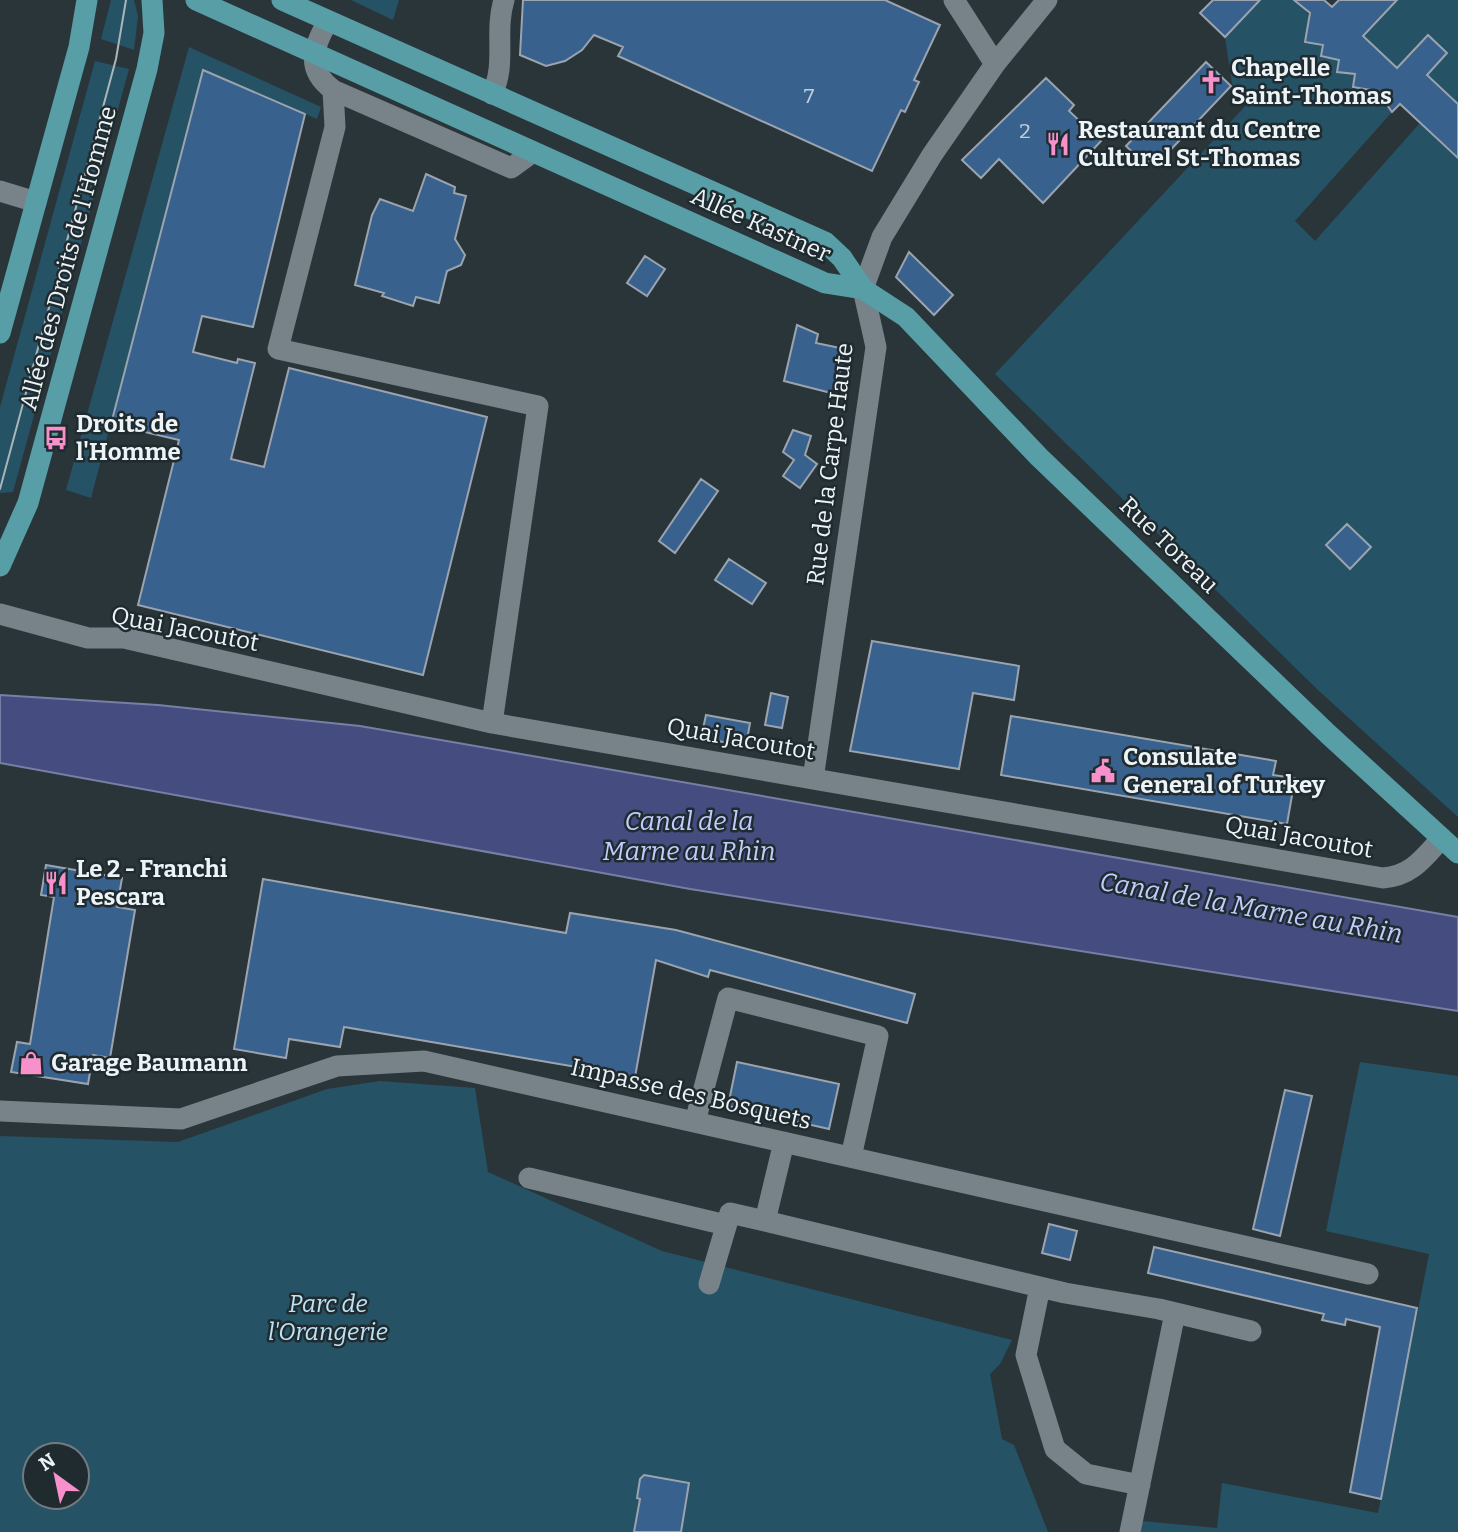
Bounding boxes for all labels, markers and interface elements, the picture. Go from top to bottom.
place label: Chapelle Saint-Thomas [1231,54,1392,110]
church icon: Chapelle Saint-Thomas [1197,68,1225,96]
house number: 7 [804,83,815,109]
street label: Allée des Droits de l'Homme [14,103,122,413]
place label: Restaurant du Centre Culturel St-Thomas [1078,116,1321,172]
house number: 2 [1019,118,1031,144]
restaurant icon: Restaurant du Centre Culturel St-Thomas [1044,130,1072,158]
street label: Allée Kastner [687,182,835,268]
street label: Rue de la Carpe Haute [801,341,859,587]
place label: Droits de l'Homme [76,410,181,466]
bus stop icon: Droits de l'Homme [42,424,70,452]
street label: Rue Toreau [1114,491,1224,599]
street label: Quai Jacoutot [109,601,261,657]
street label: Quai Jacoutot [665,712,817,766]
place label: Consulate General of Turkey [1123,743,1326,799]
public building icon: Consulate General of Turkey [1089,757,1117,785]
water label: Canal de la Marne au Rhin [603,806,775,867]
street label: Quai Jacoutot [1223,810,1375,864]
place label: Le 2 - Franchi Pescara [76,855,228,911]
water label: Canal de la Marne au Rhin [1097,866,1405,950]
restaurant icon: Le 2 - Franchi Pescara [42,869,70,897]
shop icon: Garage Baumann [17,1049,45,1077]
place label: Garage Baumann [51,1049,248,1077]
street label: Impasse des Bosquets [568,1053,814,1135]
park label: Parc de l'Orangerie [268,1290,388,1346]
north arrow [21,1441,91,1511]
text: N [35,1448,60,1476]

